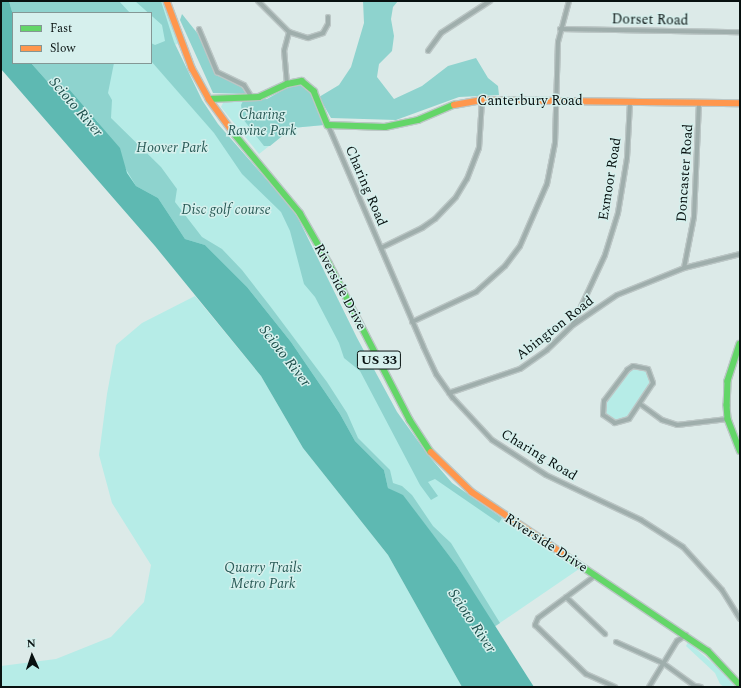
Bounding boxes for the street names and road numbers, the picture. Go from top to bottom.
street label: Dorset Road [611,11,689,29]
street label: Canterbury Road [477,93,583,109]
street label: Doncaster Road [673,123,697,223]
street label: Exmoor Road [595,136,625,222]
street label: Charing Road [342,143,390,229]
street label: Riverside Drive [310,241,370,333]
street label: Abington Road [513,292,597,364]
road number: US 33 [356,349,402,371]
street label: Charing Road [498,426,580,484]
street label: Riverside Drive [501,510,591,576]

